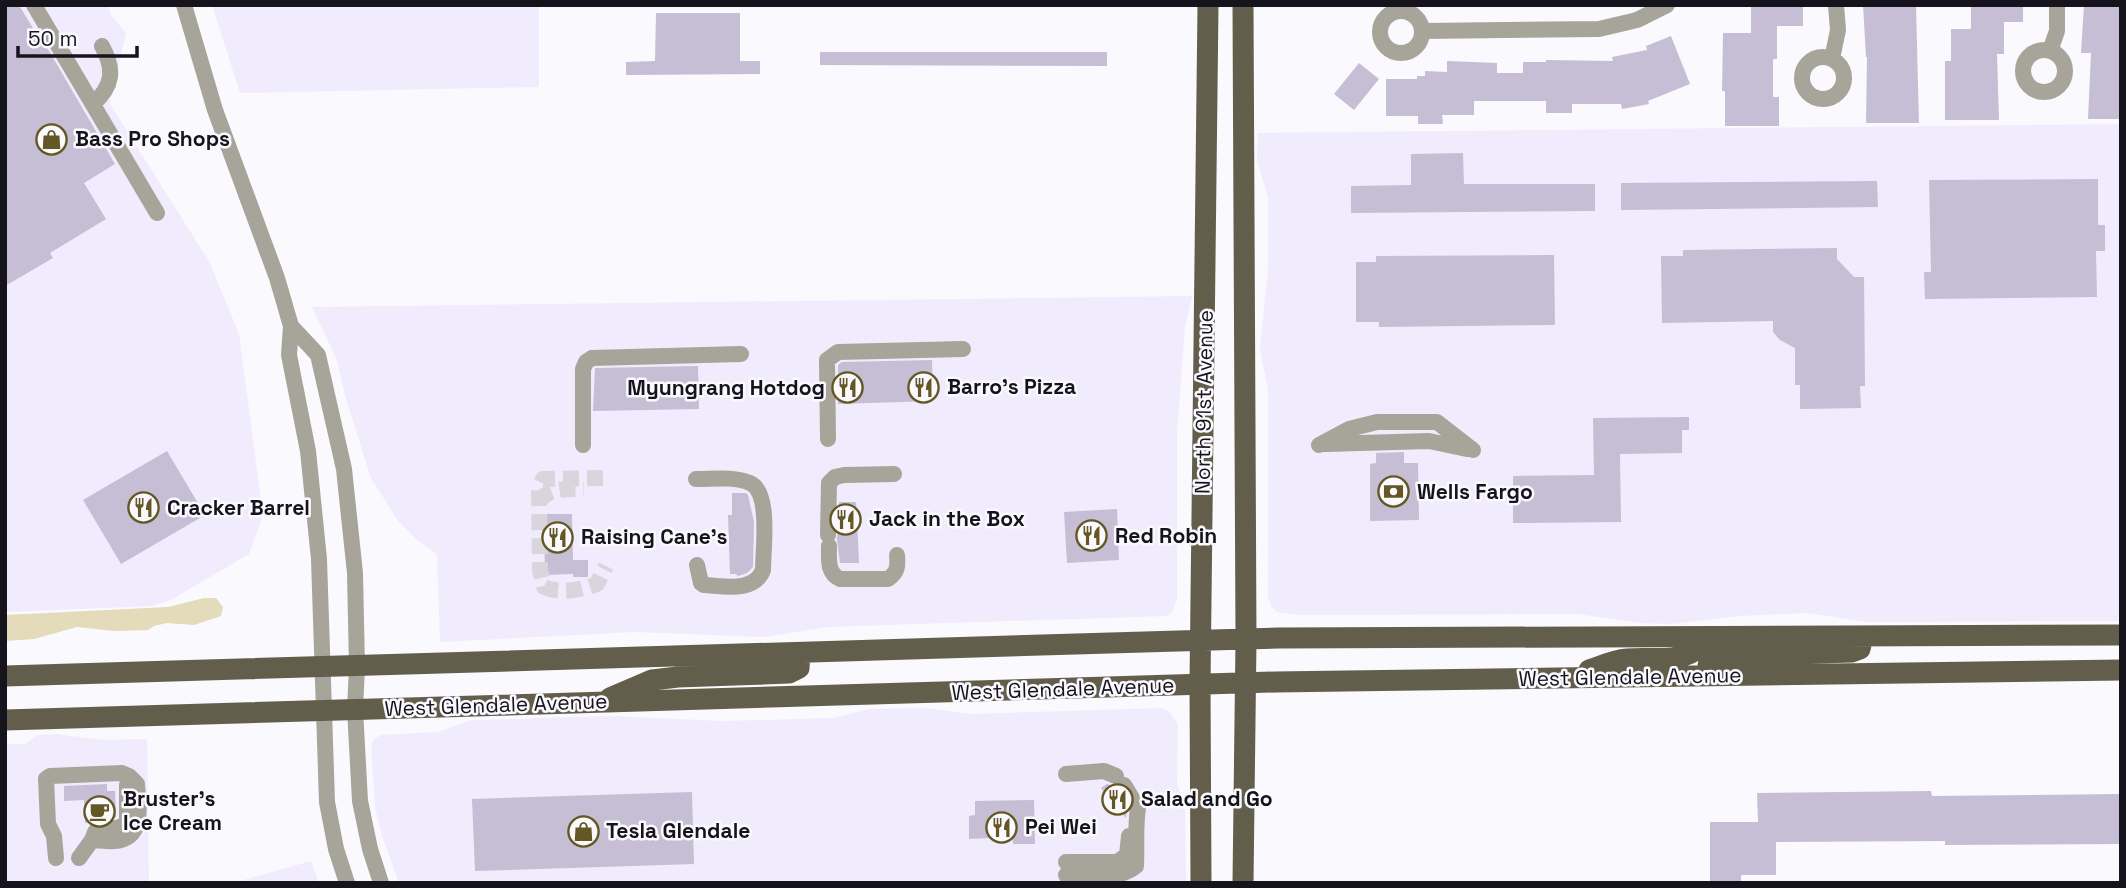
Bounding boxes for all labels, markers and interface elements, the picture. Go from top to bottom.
scale bar [18,14,136,58]
text: 50 m [28,25,78,52]
shop icon: Bass Pro Shops [35,122,69,156]
place label: Bass Pro Shops [75,125,230,152]
street label: North 91st Avenue [1188,310,1219,494]
restaurant icon: Barro's Pizza [907,370,941,404]
restaurant icon: Myungrang Hotdog [831,371,865,405]
place label: Barro's Pizza [947,373,1076,400]
place label: Myungrang Hotdog [627,374,825,401]
bank icon: Wells Fargo [1377,475,1411,509]
place label: Wells Fargo [1417,478,1533,505]
restaurant icon: Cracker Barrel [127,491,161,525]
place label: Cracker Barrel [167,494,310,521]
restaurant icon: Jack in the Box [829,502,863,536]
place label: Jack in the Box [869,505,1025,532]
restaurant icon: Red Robin [1075,519,1109,553]
restaurant icon: Raising Cane's [541,520,575,554]
place label: Red Robin [1115,522,1217,549]
place label: Raising Cane's [581,523,727,550]
street label: West Glendale Avenue [1518,661,1742,692]
street label: West Glendale Avenue [951,671,1175,706]
street label: West Glendale Avenue [384,687,608,722]
restaurant icon: Salad and Go [1101,782,1135,816]
place label: Bruster's Ice Cream [123,785,222,836]
place label: Salad and Go [1141,785,1273,812]
cafe icon: Bruster's Ice Cream [83,794,117,828]
restaurant icon: Pei Wei [985,810,1019,844]
place label: Pei Wei [1025,813,1097,840]
shop icon: Tesla Glendale [566,814,600,848]
place label: Tesla Glendale [606,817,750,844]

